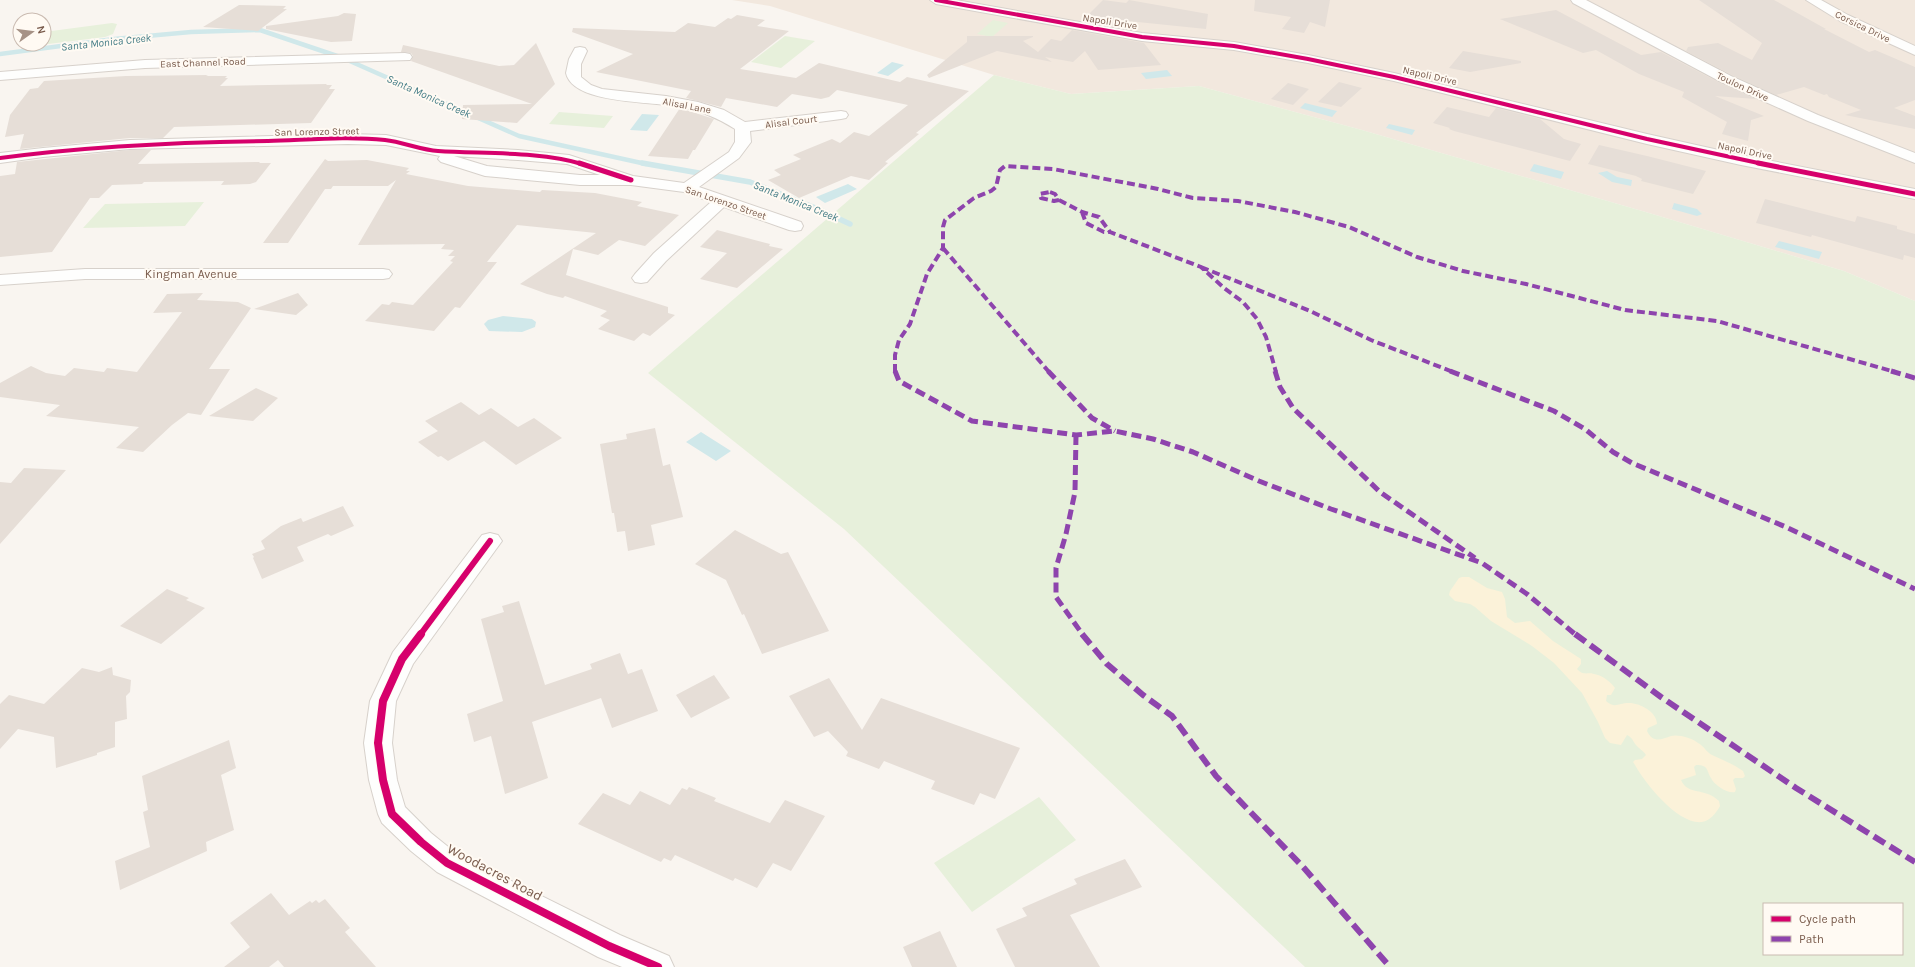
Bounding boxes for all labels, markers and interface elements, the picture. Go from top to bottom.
street label: Corsica Drive [1833,8,1892,45]
north arrow [12,12,52,52]
street label: Napoli Drive [1082,12,1138,32]
text: N [34,24,48,35]
water label: Santa Monica Creek [60,31,152,54]
street label: East Channel Road [160,56,246,70]
street label: Napoli Drive [1402,64,1458,88]
street label: Toulon Drive [1715,70,1770,104]
water label: Santa Monica Creek [385,72,473,121]
street label: Alisal Lane [662,95,712,117]
street label: Alisal Court [764,113,818,131]
street label: San Lorenzo Street [274,125,360,139]
street label: Napoli Drive [1717,139,1773,163]
water label: Santa Monica Creek [751,178,841,225]
street label: San Lorenzo Street [684,183,768,223]
street label: Kingman Avenue [145,267,237,281]
street label: Woodacres Road [444,840,545,905]
legend [1763,903,1903,955]
text: Cycle path [1799,912,1856,926]
text: Path [1799,932,1824,946]

